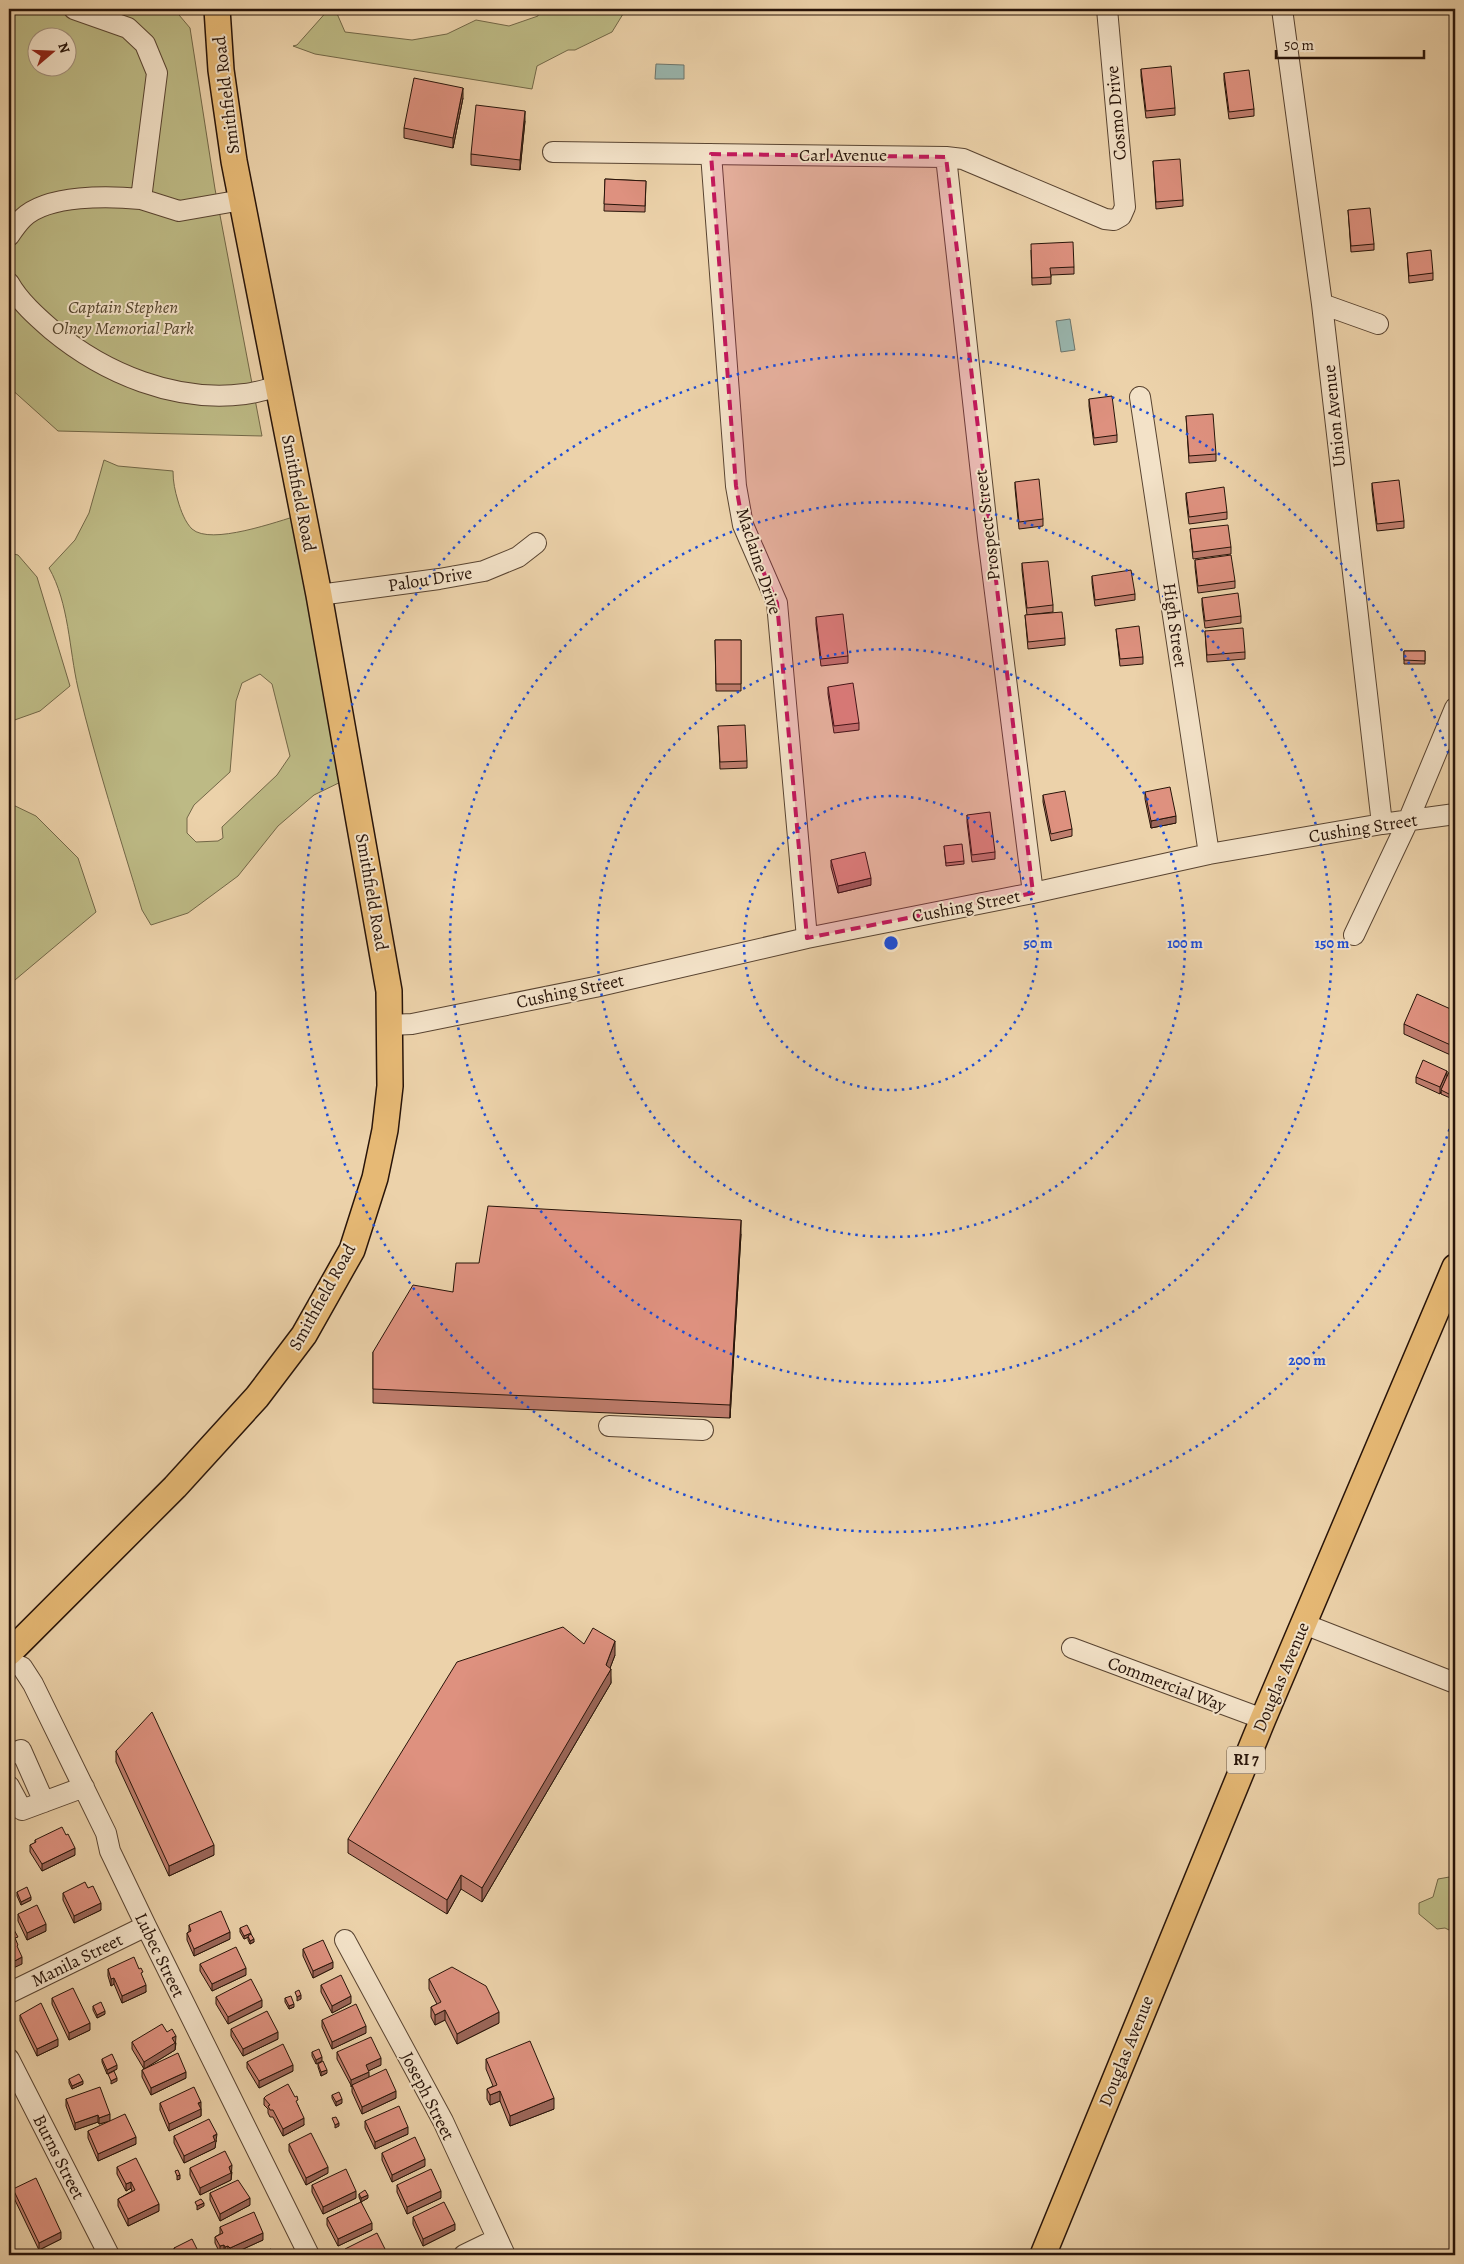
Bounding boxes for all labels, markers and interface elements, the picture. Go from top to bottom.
north arrow [28,28,78,78]
scale bar [1276,28,1424,60]
street label: Smithfield Road [207,34,245,155]
text: 50 m [1284,35,1314,55]
text: N [53,40,74,56]
street label: Cosmo Drive [1100,65,1132,161]
street label: Carl Avenue [799,143,887,167]
park label: Captain Stephen Olney Memorial Park [52,295,194,340]
street label: Union Avenue [1317,364,1351,468]
street label: Smithfield Road [276,432,322,554]
street label: Prospect Street [968,468,1006,582]
street label: Maclaine Drive [730,505,788,617]
street label: Palou Drive [386,560,474,598]
street label: High Street [1157,581,1193,669]
street label: Cushing Street [1307,808,1419,848]
street label: Smithfield Road [350,831,394,953]
street label: Cushing Street [910,884,1022,928]
text: 50 m [1023,933,1053,953]
text: 100 m [1167,933,1203,953]
text: 150 m [1315,933,1350,953]
centre of rings [882,934,900,952]
street label: Cushing Street [514,968,626,1014]
street label: Smithfield Road [283,1239,361,1355]
text: 200 m [1288,1350,1326,1370]
street label: Douglas Avenue [1247,1618,1315,1736]
street label: Commercial Way [1104,1650,1231,1718]
road number: RI 7 [1227,1746,1265,1774]
street label: Lubec Street [129,1909,191,2001]
street label: Manila Street [27,1927,127,1992]
street label: Douglas Avenue [1093,1992,1159,2110]
street label: Joseph Street [395,2048,461,2144]
street label: Burns Street [27,2110,91,2204]

